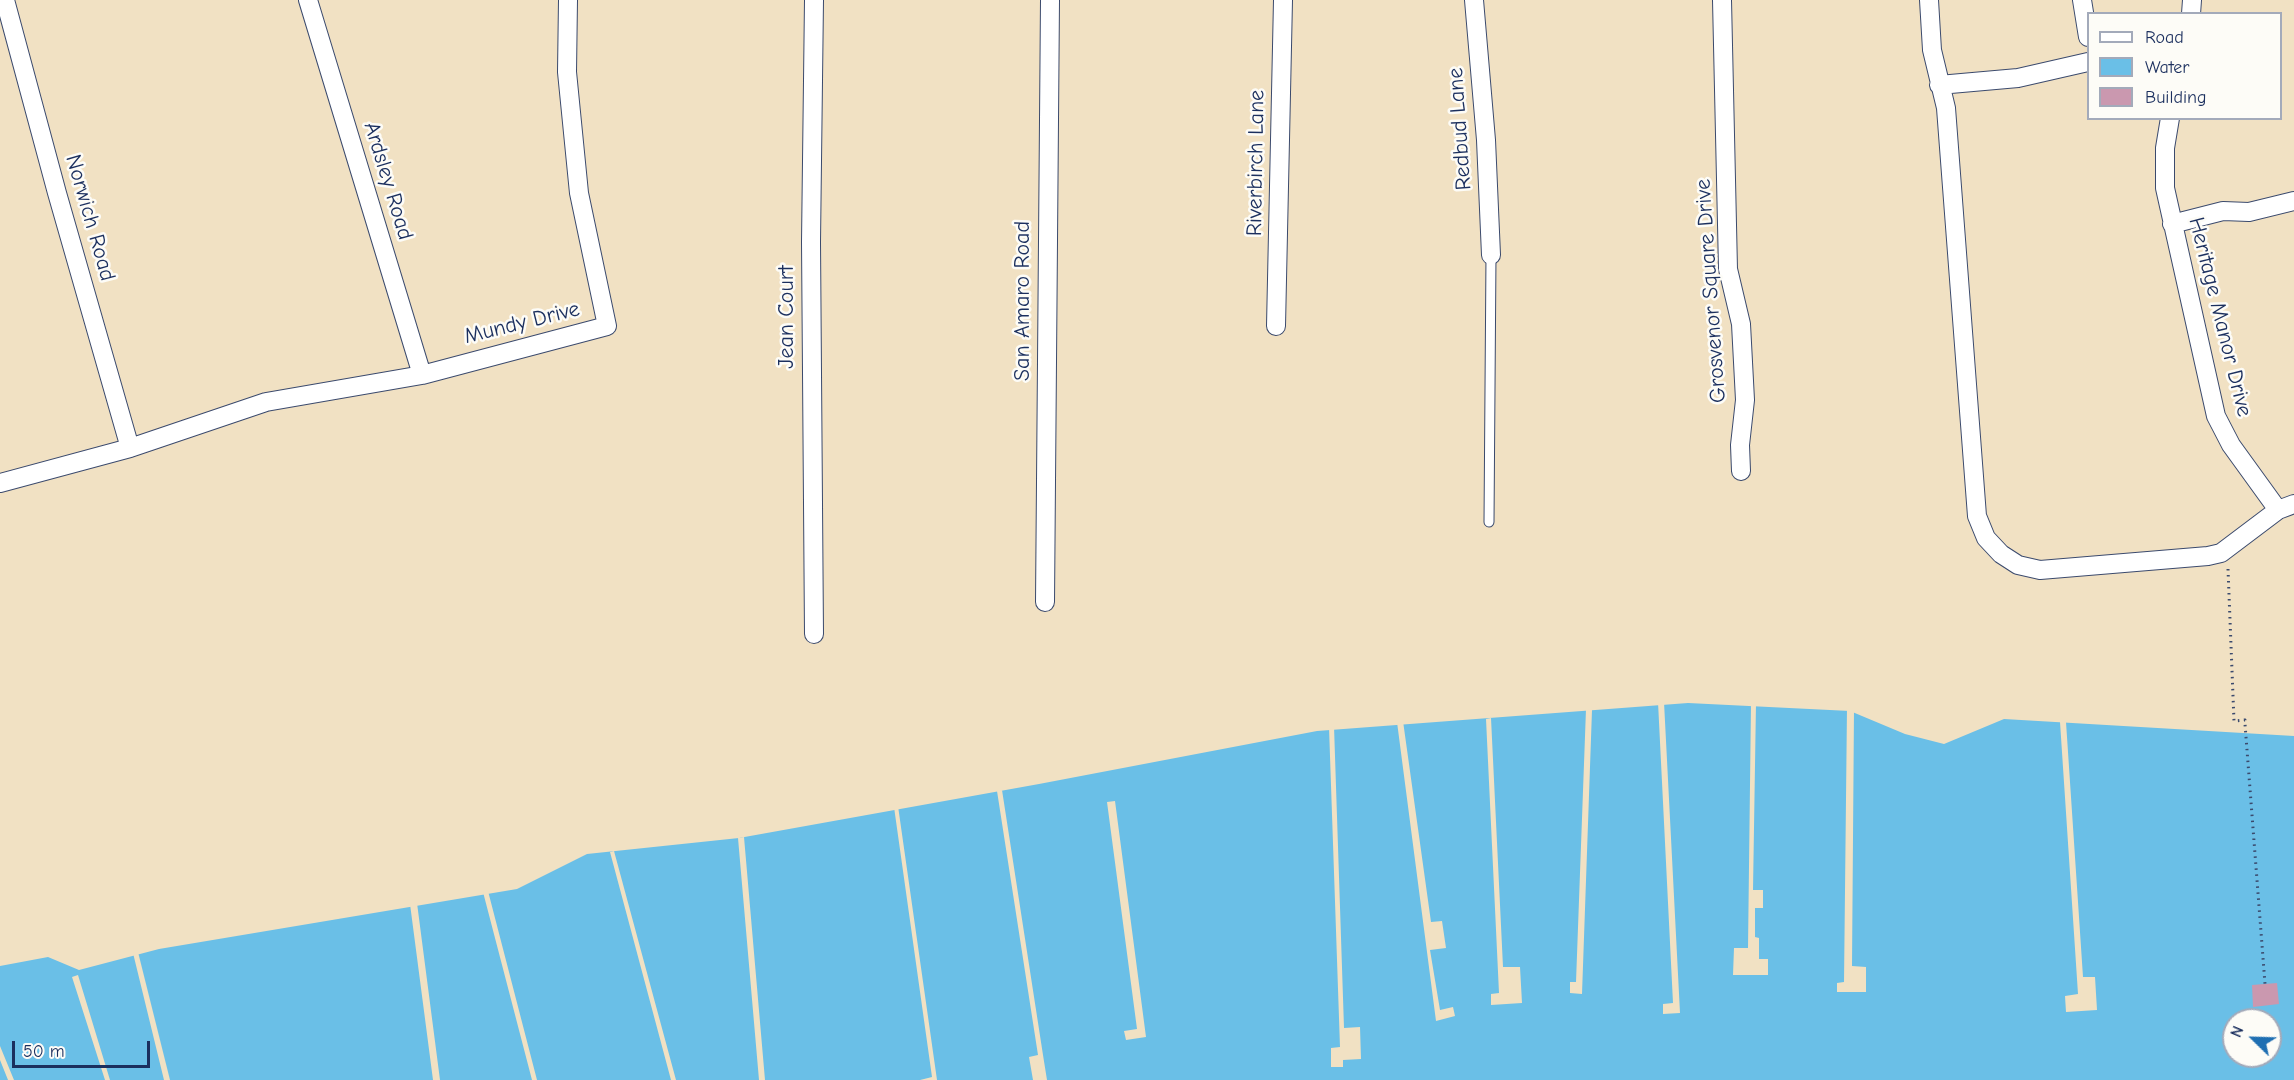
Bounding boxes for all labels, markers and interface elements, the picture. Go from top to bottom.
legend [2087,12,2282,120]
text: Road [2145,27,2184,48]
text: Water [2145,57,2189,78]
street label: Redbud Lane [1443,67,1477,191]
text: Building [2145,87,2207,108]
street label: Riverbirch Lane [1242,90,1270,236]
street label: Ardsley Road [358,119,418,243]
street label: Norwich Road [59,152,121,284]
street label: Grosvenor Square Drive [1690,178,1732,404]
street label: Heritage Manor Drive [2182,214,2258,420]
street label: San Amaro Road [1010,221,1036,381]
street label: Jean Court [774,265,800,369]
street label: Mundy Drive [462,296,582,350]
north arrow [2222,1008,2282,1068]
text: N [2227,1023,2248,1040]
scale bar [15,1029,153,1067]
text: 50 m [23,1041,65,1062]

